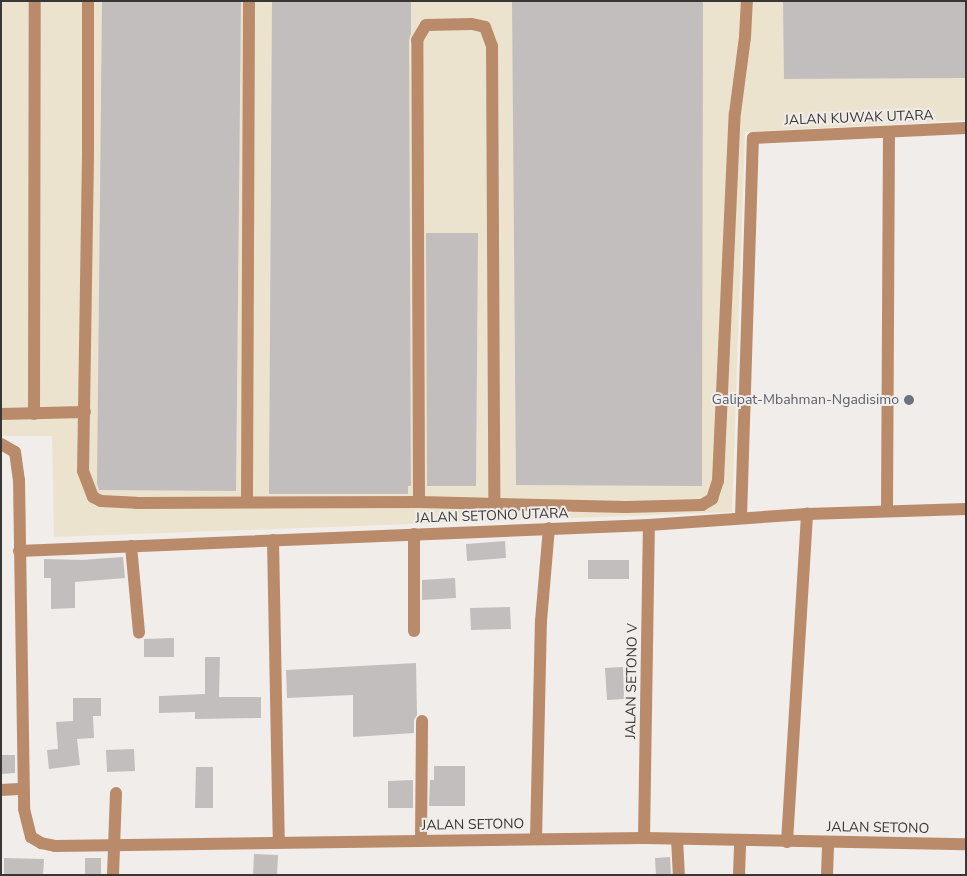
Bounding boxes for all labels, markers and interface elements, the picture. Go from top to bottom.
street label: JALAN KUWAK UTARA [784,107,934,129]
place label: Galipat-Mbahman-Ngadisimo [712,392,899,408]
marker: Galipat-Mbahman-Ngadisimo [903,394,915,406]
street label: JALAN SETONO UTARA [415,505,569,527]
street label: JALAN SETONO V [623,623,641,739]
street label: JALAN SETONO [422,816,524,834]
street label: JALAN SETONO [827,819,929,837]

